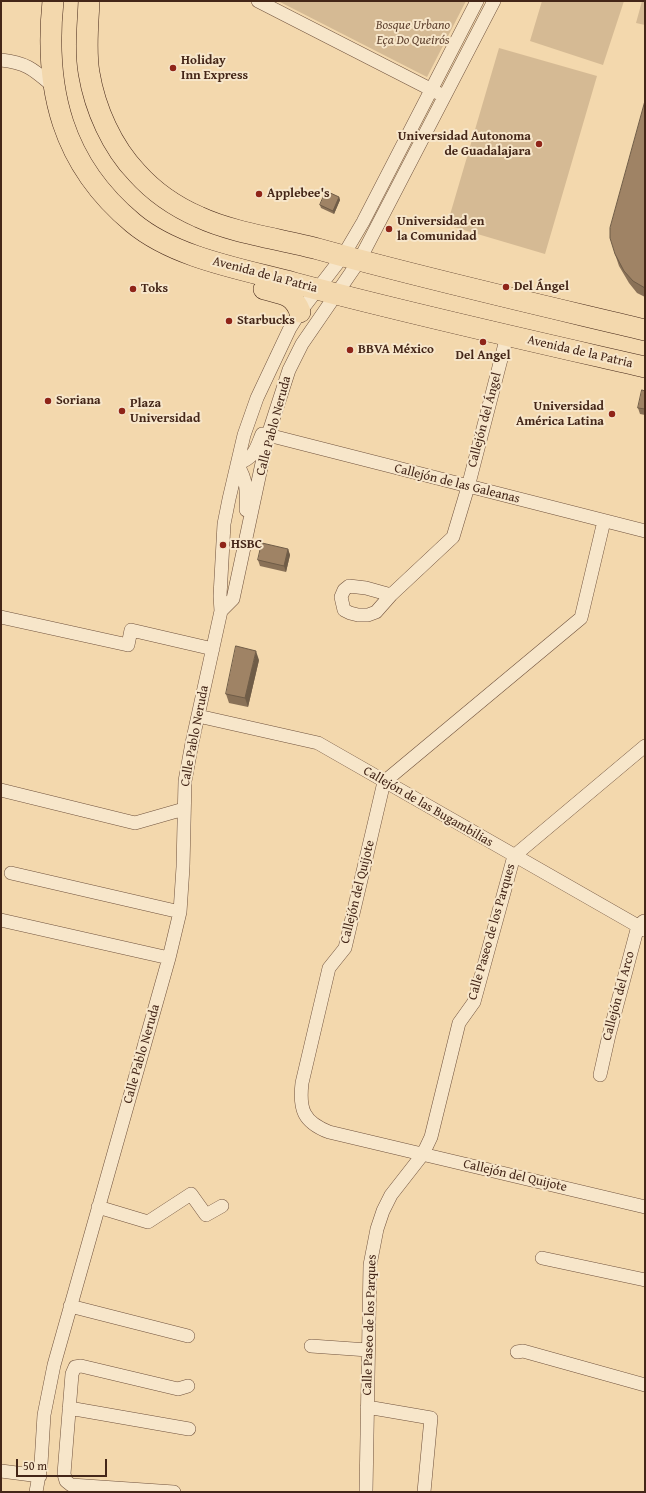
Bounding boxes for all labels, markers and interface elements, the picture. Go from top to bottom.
park label: Bosque Urbano Eça Do Queirós [376,18,450,49]
place label: Holiday Inn Express [181,53,248,84]
marker: Holiday Inn Express [168,63,178,73]
place label: Universidad Autonoma de Guadalajara [398,129,531,160]
marker: Universidad Autonoma de Guadalajara [534,139,544,149]
place label: Applebee's [267,186,330,202]
marker: Applebee's [254,189,264,199]
place label: Universidad en la Comunidad [397,214,484,245]
marker: Universidad en la Comunidad [384,224,394,234]
street label: Avenida de la Patria [211,254,319,296]
place label: Del Ángel [514,279,569,295]
place label: Toks [141,281,168,297]
marker: Del Ángel [501,282,511,292]
marker: Toks [128,284,138,294]
place label: Starbucks [237,313,295,329]
marker: Starbucks [224,316,234,326]
street label: Avenida de la Patria [526,332,634,372]
marker: Del Angel [478,337,488,347]
place label: BBVA México [358,342,434,358]
marker: BBVA México [345,345,355,355]
place label: Del Angel [455,348,511,364]
street label: Callejón del Ángel [465,371,505,469]
street label: Calle Pablo Neruda [253,374,295,478]
place label: Soriana [56,393,101,409]
marker: Soriana [43,396,53,406]
place label: Plaza Universidad [130,396,200,427]
place label: Universidad América Latina [516,399,604,430]
marker: Plaza Universidad [117,406,127,416]
marker: Universidad América Latina [607,409,617,419]
street label: Callejón de las Galeanas [393,461,521,507]
place label: HSBC [231,537,262,553]
marker: HSBC [218,540,228,550]
street label: Calle Pablo Neruda [178,684,212,788]
street label: Callejón de las Bugambilias [360,763,496,851]
street label: Callejón del Quijote [338,839,378,945]
street label: Calle Paseo de los Parques [465,862,519,1002]
street label: Callejón del Arco [600,950,638,1042]
street label: Calle Pablo Neruda [120,1003,164,1105]
street label: Callejón del Quijote [462,1156,568,1196]
street label: Calle Paseo de los Parques [360,1254,380,1396]
scale bar [18,1451,109,1477]
text: 50 m [23,1457,47,1474]

